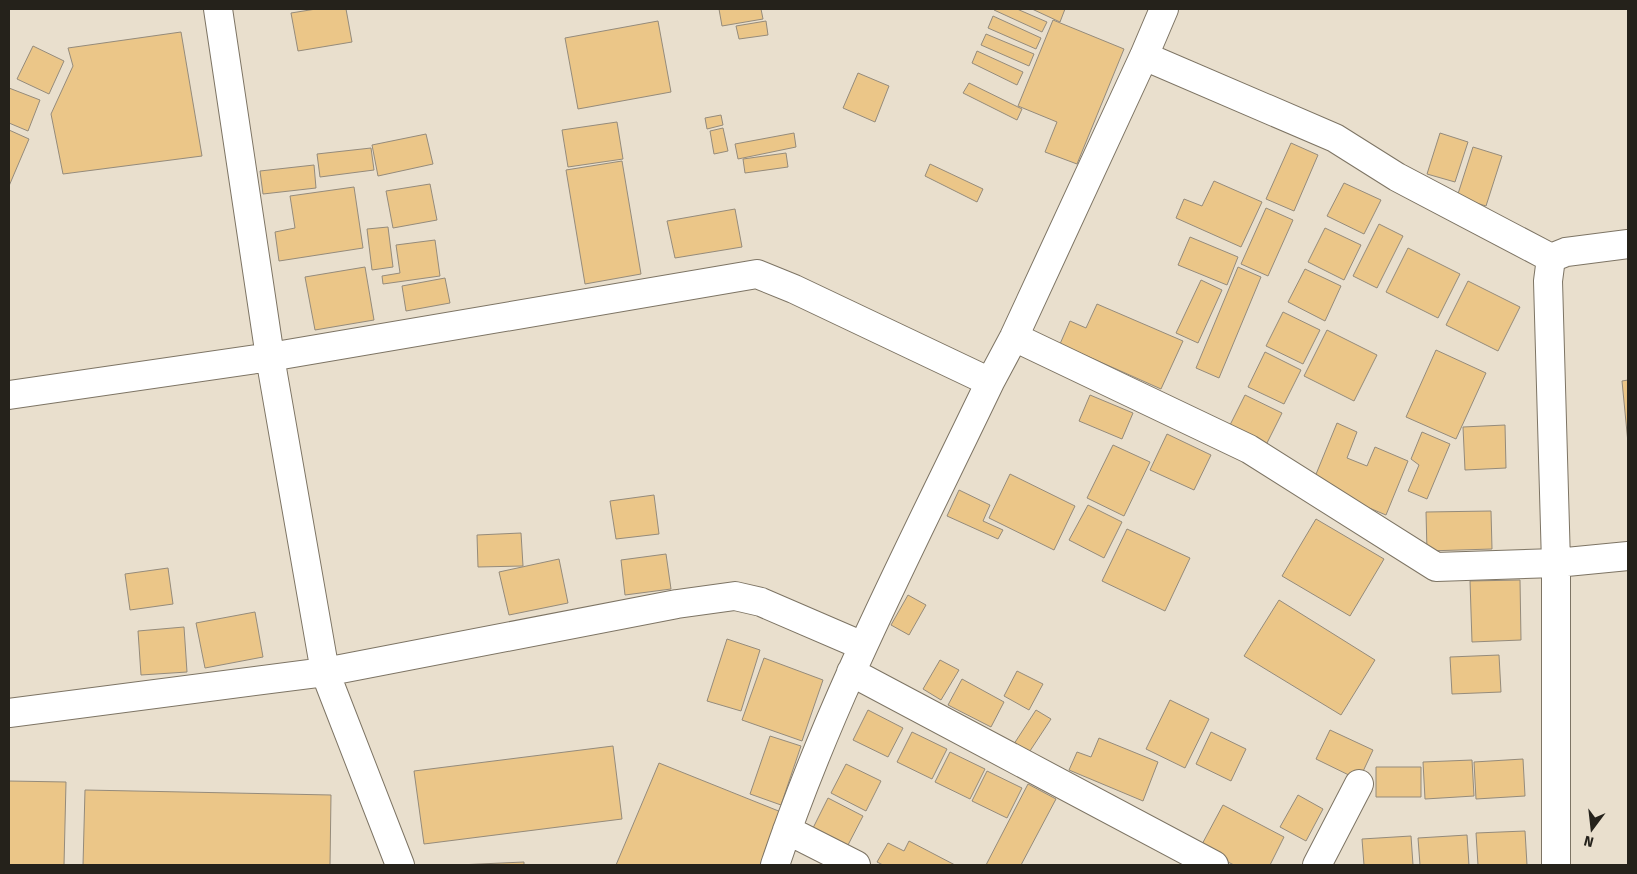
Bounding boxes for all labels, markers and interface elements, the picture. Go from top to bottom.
north arrow [1567,804,1617,854]
text: N [1582,832,1595,850]

